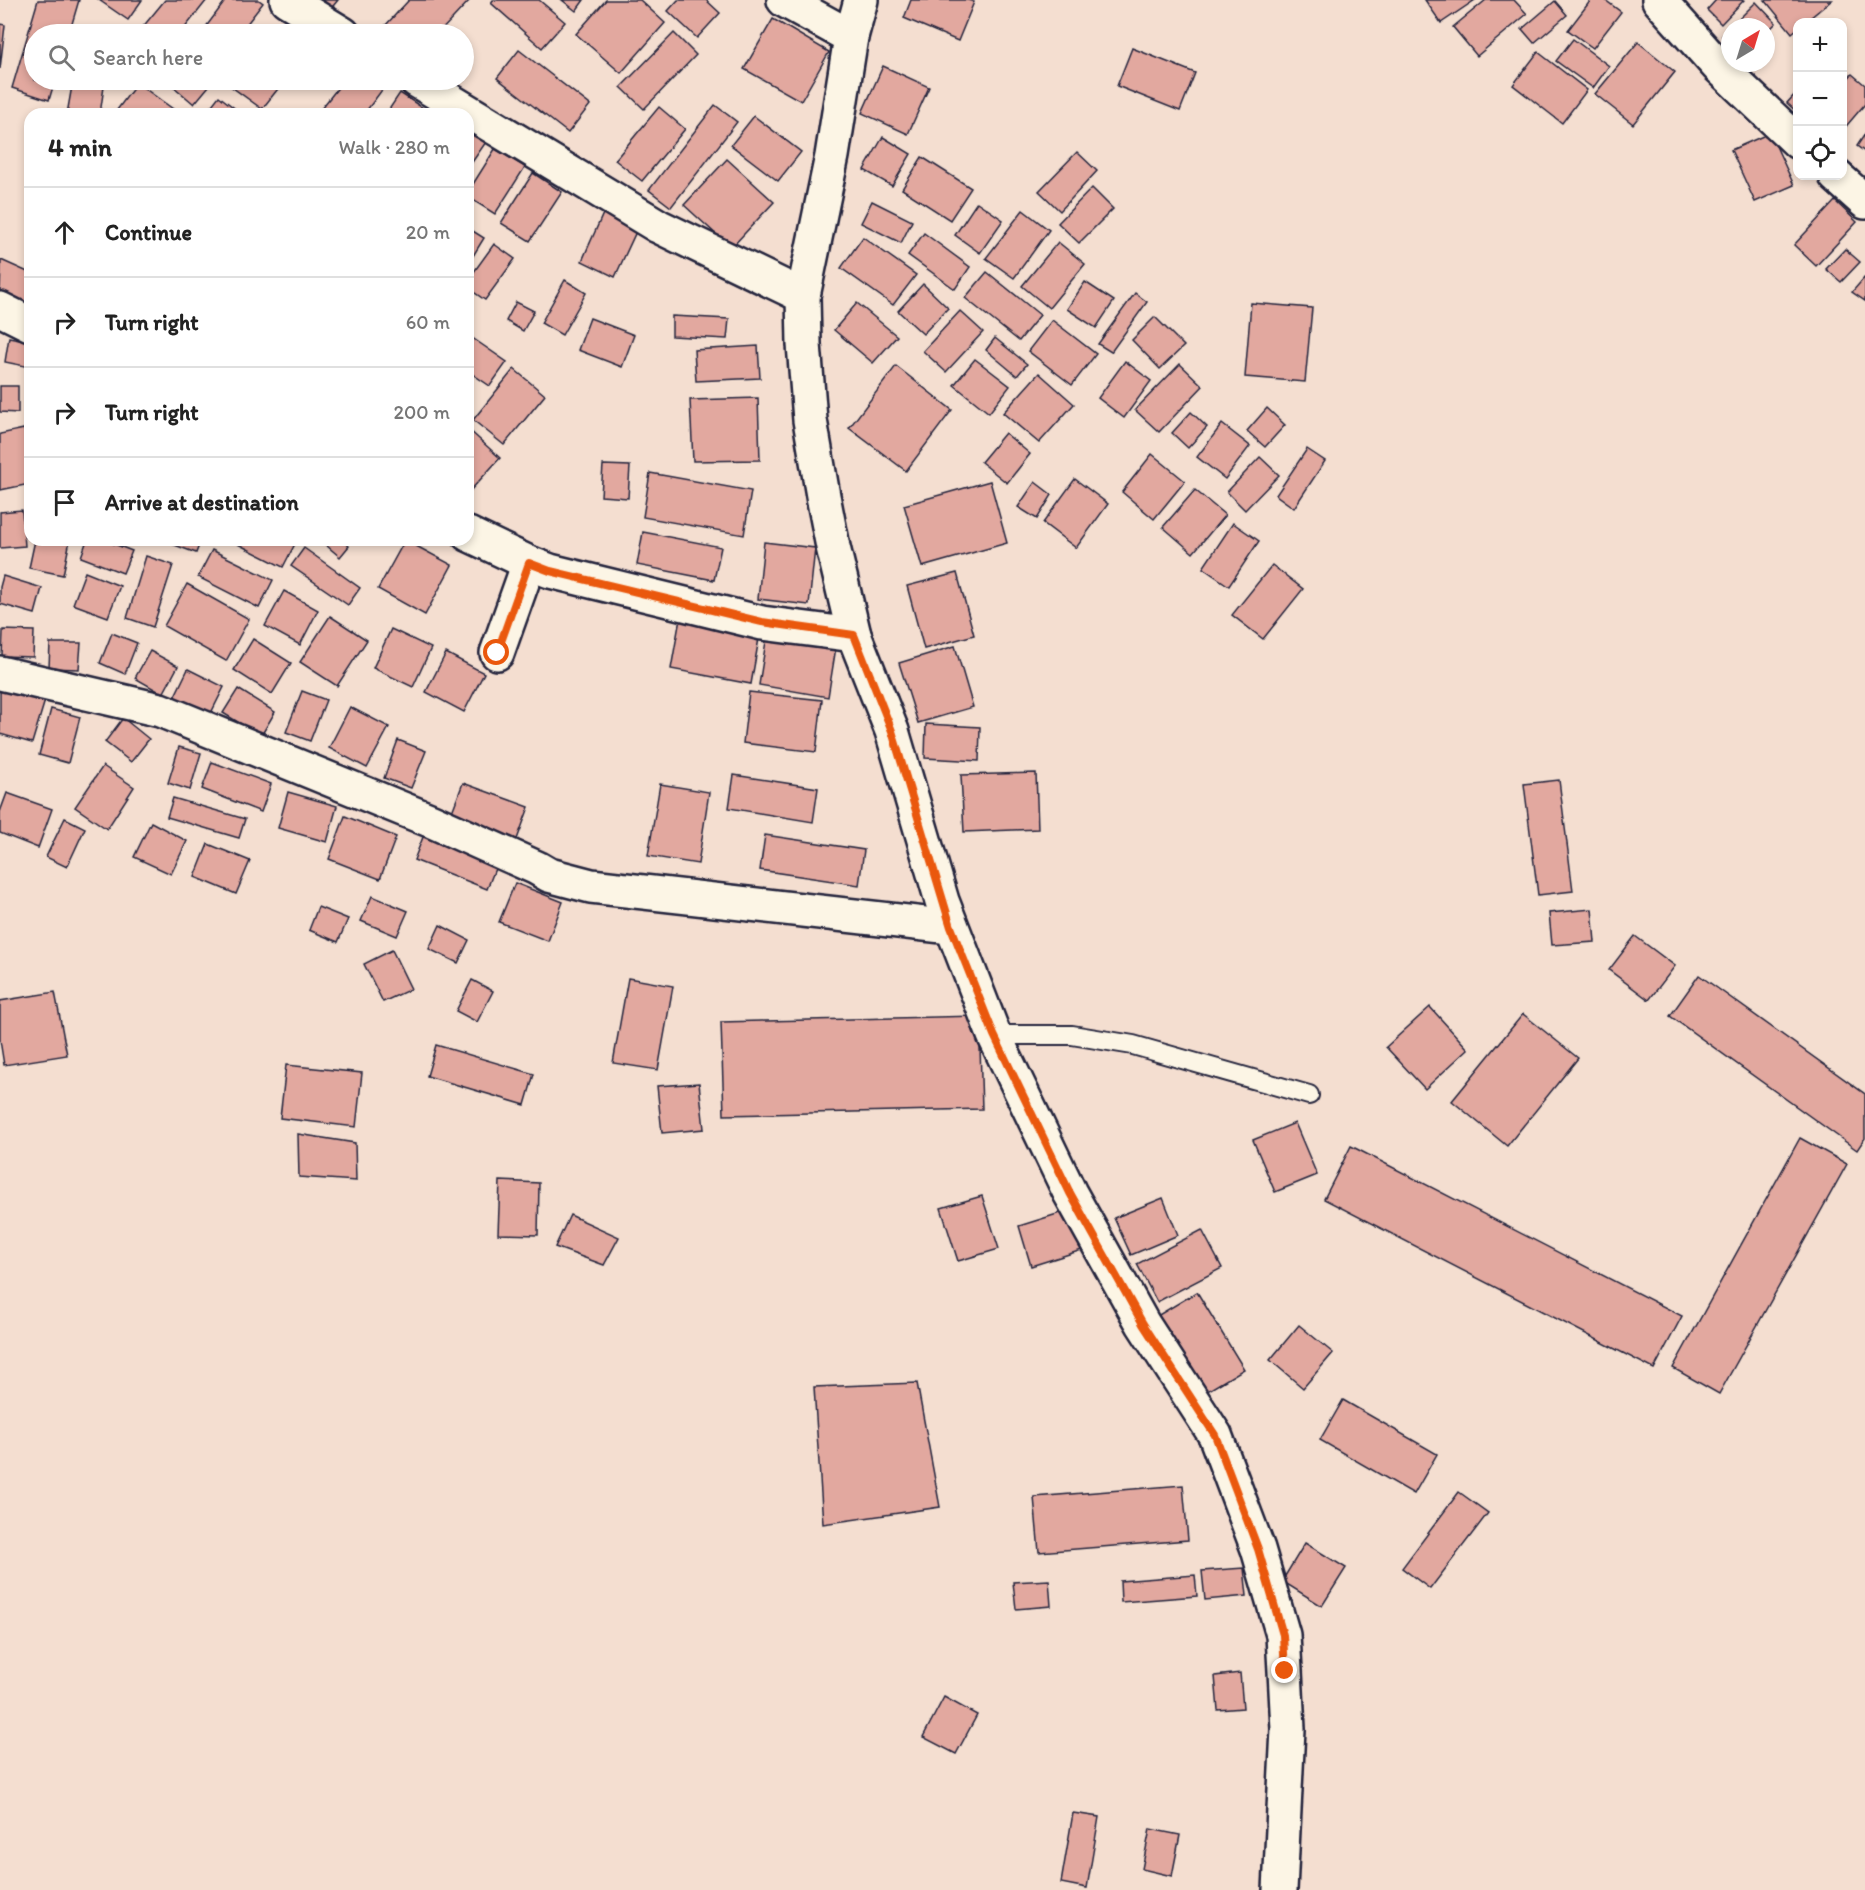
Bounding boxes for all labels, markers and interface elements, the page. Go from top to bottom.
north arrow [1721,18,1775,72]
map controls [1793,18,1847,180]
button: + [1793,18,1847,72]
search box [24,24,474,90]
icon: search [45,41,78,74]
text: Search here [93,44,203,71]
button: − [1793,72,1847,126]
button: locate [1793,126,1847,180]
text: 4 min [48,131,112,163]
text: Walk · 280 m [338,135,450,159]
icon: ahead [48,216,81,249]
text: Continue [105,219,192,246]
text: 20 m [406,220,450,244]
icon: right [48,306,81,339]
text: Turn right [105,309,199,336]
text: 60 m [406,310,450,334]
icon: right [48,396,81,429]
text: Turn right [105,399,199,426]
text: 200 m [394,400,450,424]
icon: arrive [48,486,81,519]
text: Arrive at destination [105,489,299,516]
route start [483,639,509,665]
route end [1271,1657,1297,1683]

